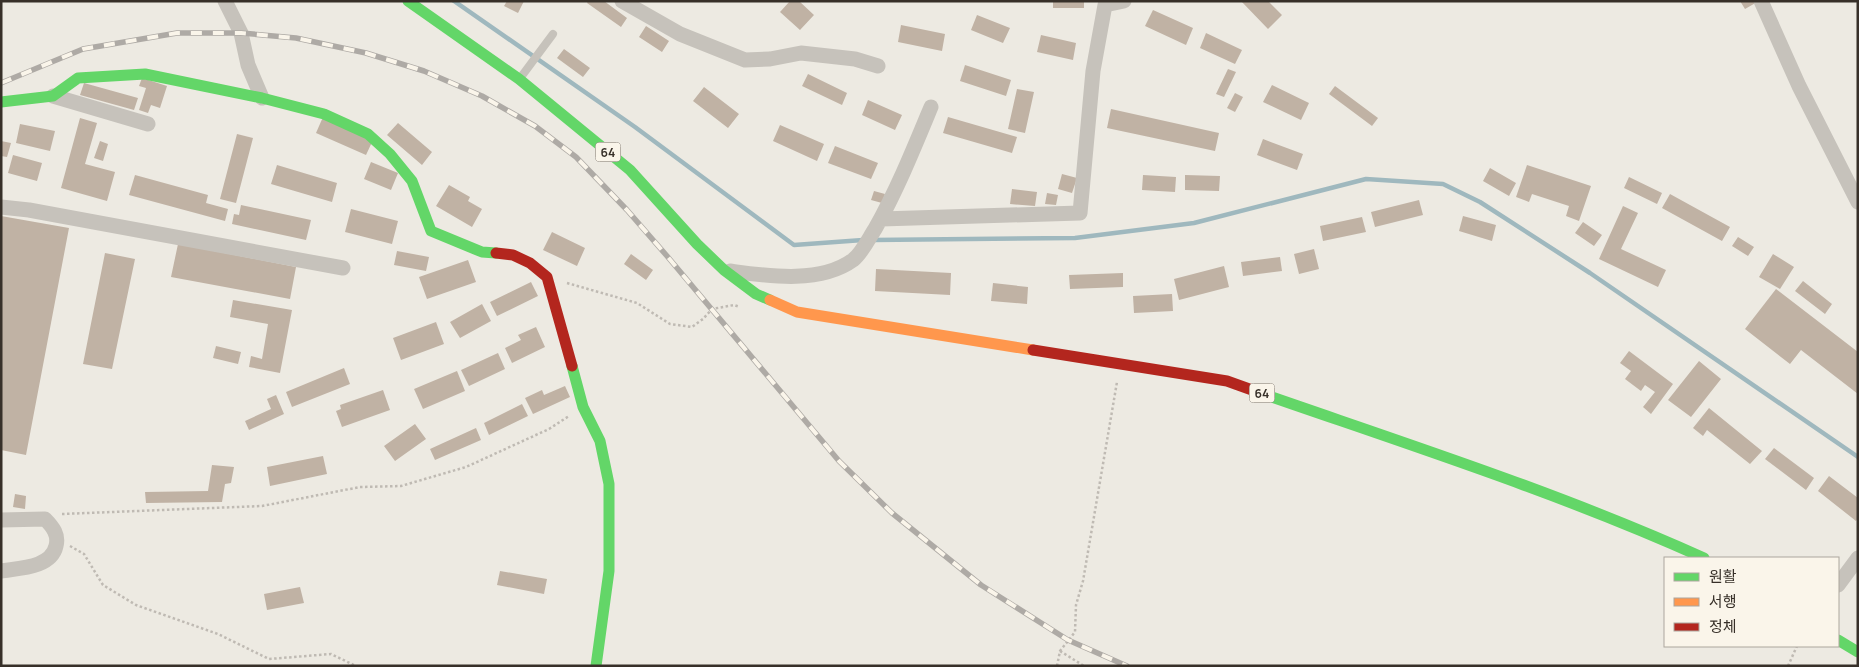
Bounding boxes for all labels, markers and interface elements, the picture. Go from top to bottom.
road number: 64 [596,142,620,162]
road number: 64 [1250,383,1274,402]
legend [1664,557,1839,647]
text: 원활 [1709,566,1737,587]
text: 서행 [1709,591,1737,612]
text: 정체 [1709,616,1737,637]

